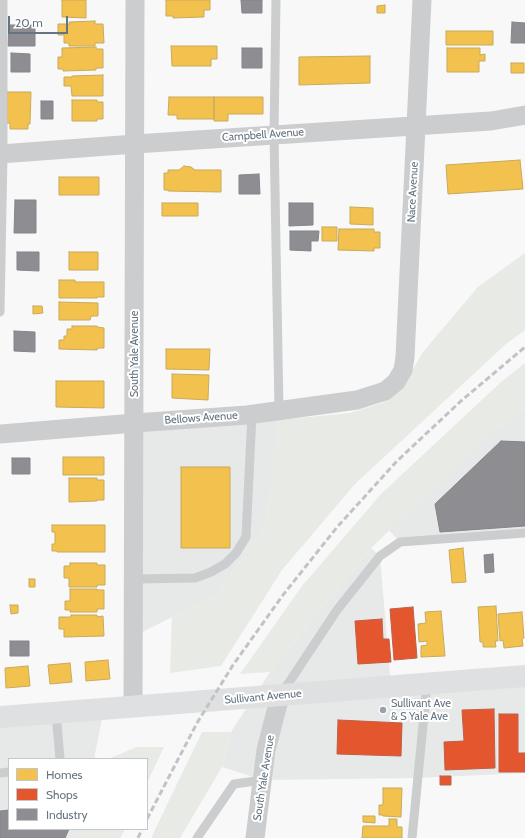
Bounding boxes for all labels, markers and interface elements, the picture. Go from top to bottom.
scale bar [10,8,70,34]
text: 20 m [15,15,43,30]
street label: Campbell Avenue [222,126,304,144]
street label: Nace Avenue [405,161,421,223]
street label: South Yale Avenue [128,311,142,397]
street label: Bellows Avenue [164,409,238,427]
street label: Sullivant Avenue [224,687,302,707]
place label: Sullivant Ave & S Yale Ave [391,697,451,723]
marker: Sullivant Ave & S Yale Ave [378,705,388,715]
street label: South Yale Avenue [251,734,277,822]
legend [8,758,148,830]
text: Homes [46,767,83,782]
text: Shops [46,787,78,802]
text: Industry [46,807,87,822]

